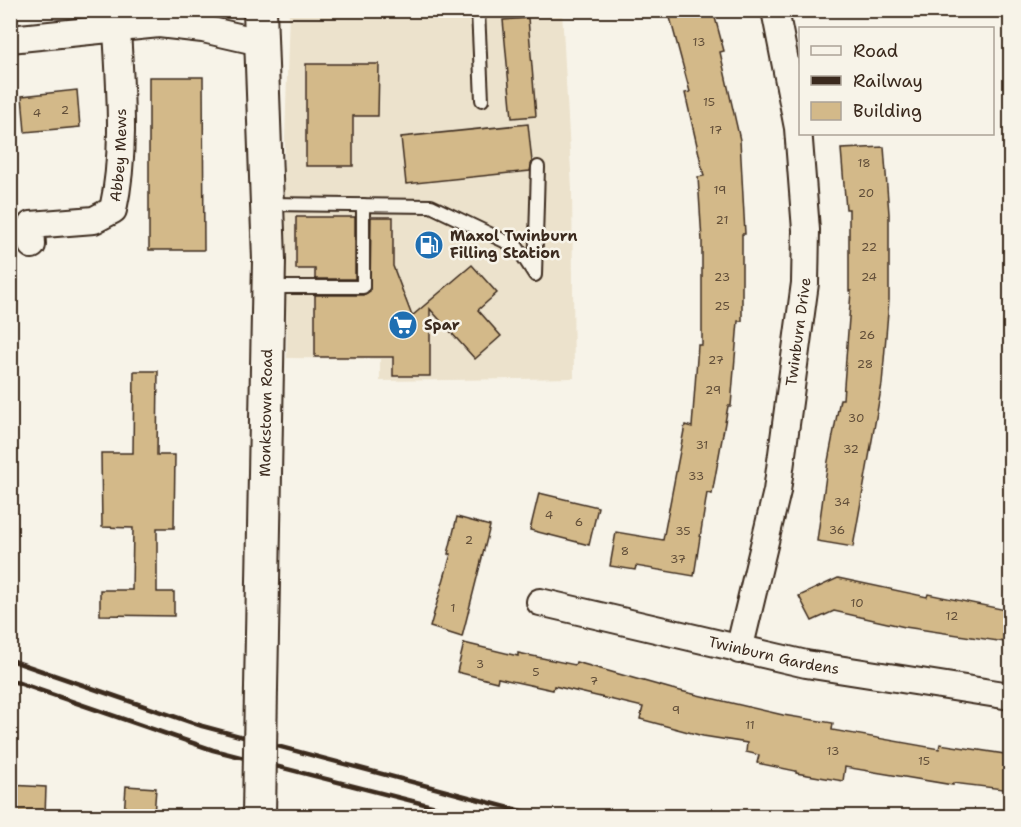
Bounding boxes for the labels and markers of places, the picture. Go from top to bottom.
place label: Maxol Twinburn Filling Station [450,226,577,263]
fuel station icon: Maxol Twinburn Filling Station [413,229,445,261]
supermarket icon: Spar [387,309,419,341]
place label: Spar [424,315,460,335]

